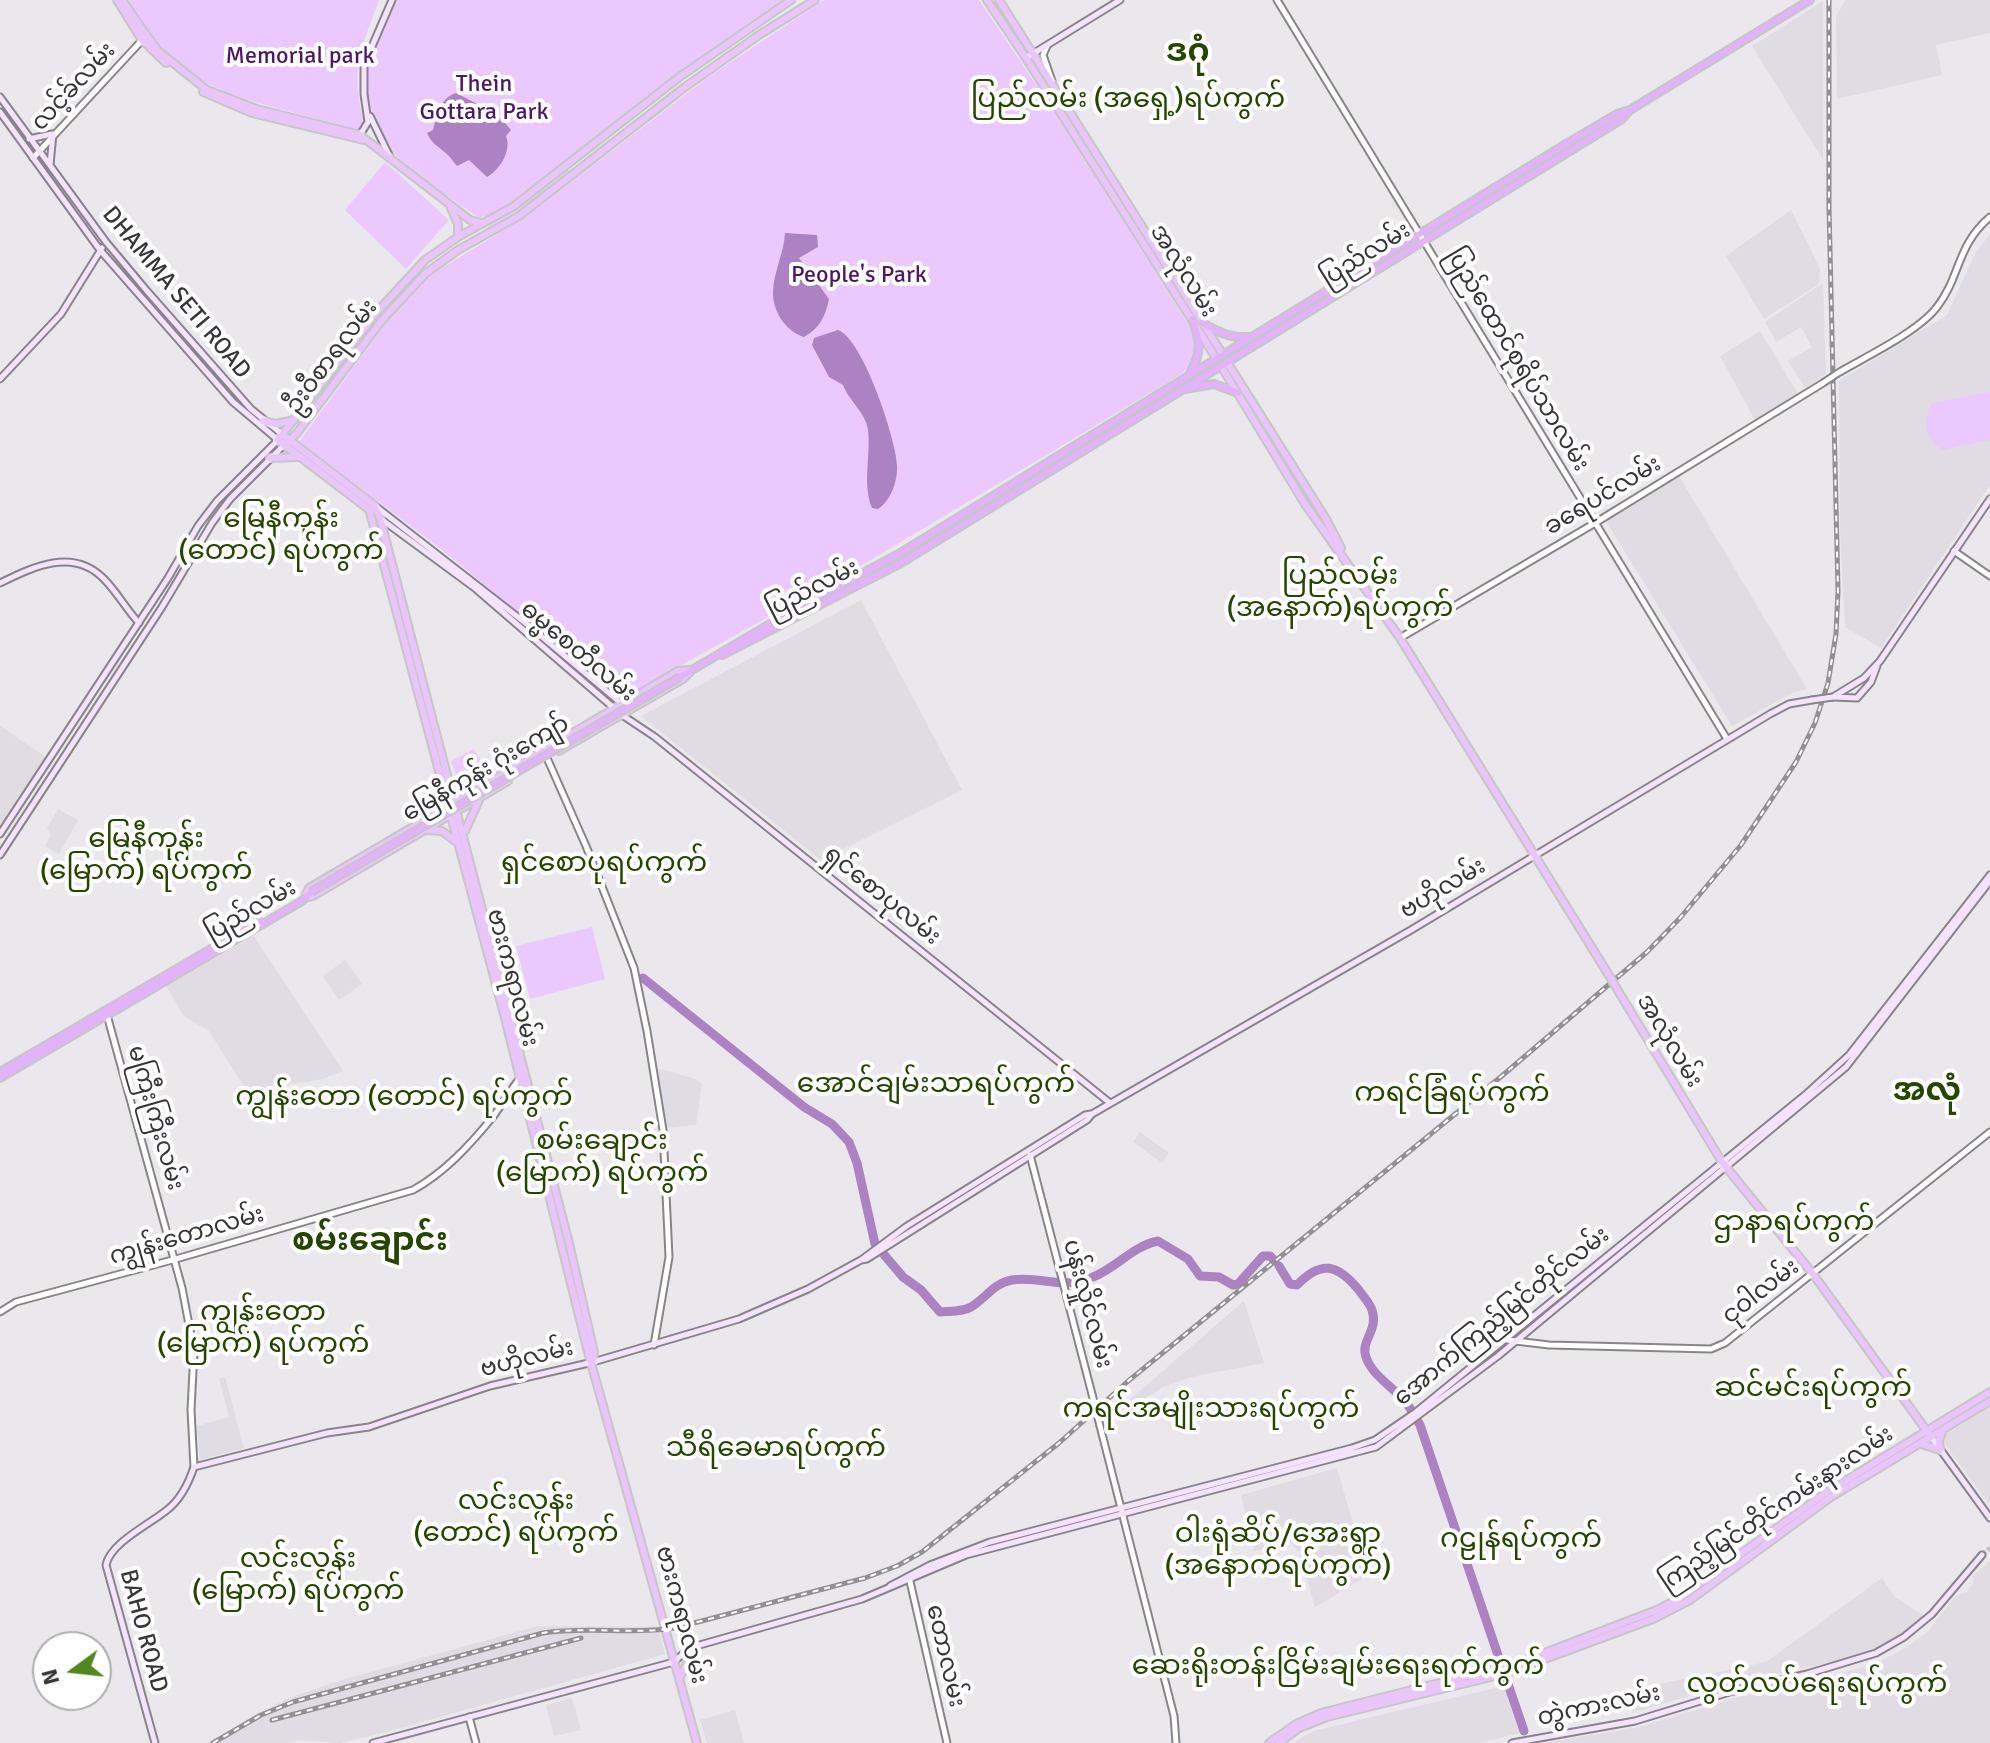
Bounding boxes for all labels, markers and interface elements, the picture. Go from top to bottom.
district label: ဒဂုံ [1166,34,1210,72]
street label: လင့်ခ်လမ်း [26,37,122,137]
park label: Memorial park [226,43,374,71]
park label: Thein Gottara Park [420,71,548,127]
district label: ပြည်လမ်း (အရှေ့)ရပ်ကွက် [971,83,1285,117]
street label: DHAMMA SETI ROAD [96,201,256,385]
street label: ပြည်လမ်း [1316,216,1416,294]
street label: အလုံလမ်း [1143,219,1223,323]
street label: ပြည်ထောင်စုရိပ်သာလမ်း [1439,243,1595,477]
park label: People's Park [791,262,927,290]
street label: ဦးဝီစာရလမ်း [280,294,384,420]
street label: ခရေပင်လမ်း [1539,450,1667,542]
district label: မြေနီကုန်း (တောင်) ရပ်ကွက် [178,503,384,569]
street label: ပြည်လမ်း [762,553,864,625]
district label: ပြည်လမ်း (အနောက်)ရပ်ကွက် [1226,560,1454,626]
street label: ဓမ္မစေတီလမ်း [514,595,642,709]
street label: မြေနီကုန်း ဂုံးကျော် [398,710,574,828]
district label: မြေနီကုန်း (မြောက်) ရပ်ကွက် [40,823,252,889]
street label: ရှင်စောပုလမ်း [818,840,946,952]
district label: ရှင်စောပုရပ်ကွက် [501,847,707,881]
street label: ဗဟိုလမ်း [1395,852,1491,926]
street label: ပြည်လမ်း [201,874,301,948]
street label: ဗားကရာလမ်း [480,906,544,1050]
street label: အလုံလမ်း [1630,989,1708,1093]
street label: မကြီးကြီးလမ်း [121,1042,189,1194]
district label: အောင်ချမ်းသာရပ်ကွက် [797,1068,1075,1102]
district label: အလုံ [1893,1073,1961,1111]
district label: ကရင်ခြံရပ်ကွက် [1354,1077,1550,1111]
district label: ကျွန်းတော (တောင်) ရပ်ကွက် [235,1081,573,1115]
district label: စမ်းချောင်း (မြောက်) ရပ်ကွက် [496,1125,708,1191]
street label: ကျွန်းတောလမ်း [106,1200,268,1272]
district label: ဌာနာရပ်ကွက် [1713,1206,1875,1240]
street label: အောက်ကြည့်မြင်တိုင်လမ်း [1388,1221,1616,1413]
district label: စမ်းချောင်း [292,1223,448,1261]
street label: ပန်းလှိုင်လမ်း [1056,1236,1118,1372]
street label: ငုဝါလမ်း [1717,1253,1805,1331]
district label: ကျွန်းတော (မြောက်) ရပ်ကွက် [157,1296,369,1362]
street label: ဗဟိုလမ်း [478,1334,576,1384]
district label: ဆင်မင်းရပ်ကွက် [1714,1372,1912,1406]
district label: ကရင်အမျိုးသားရပ်ကွက် [1062,1393,1360,1427]
street label: ကြည့်မြင်တိုင်ကမ်းနားလမ်း [1655,1420,1899,1598]
district label: သီရိခေမာရပ်ကွက် [666,1432,886,1466]
district label: လင်းလွန်း (တောင်) ရပ်ကွက် [413,1485,619,1551]
district label: ဝါးရုံဆိပ်/အေးရွာ (အနောက်ရပ်ကွက်) [1164,1518,1392,1584]
district label: ဂဠုန်ရပ်ကွက် [1440,1523,1602,1557]
district label: လင်းလွန်း (မြောက်) ရပ်ကွက် [192,1543,404,1609]
street label: ဗားကရာလမ်း [649,1543,713,1687]
street label: BAHO ROAD [113,1566,173,1696]
street label: တောလမ်း [919,1602,971,1710]
north arrow [32,1631,112,1711]
district label: ဆေးရိုးတန်းငြိမ်းချမ်းရေးရက်ကွက် [1132,1650,1544,1684]
text: N [35,1666,65,1688]
district label: လွတ်လပ်ရေးရပ်ကွက် [1687,1668,1947,1702]
street label: တွဲကားလမ်း [1535,1679,1663,1733]

